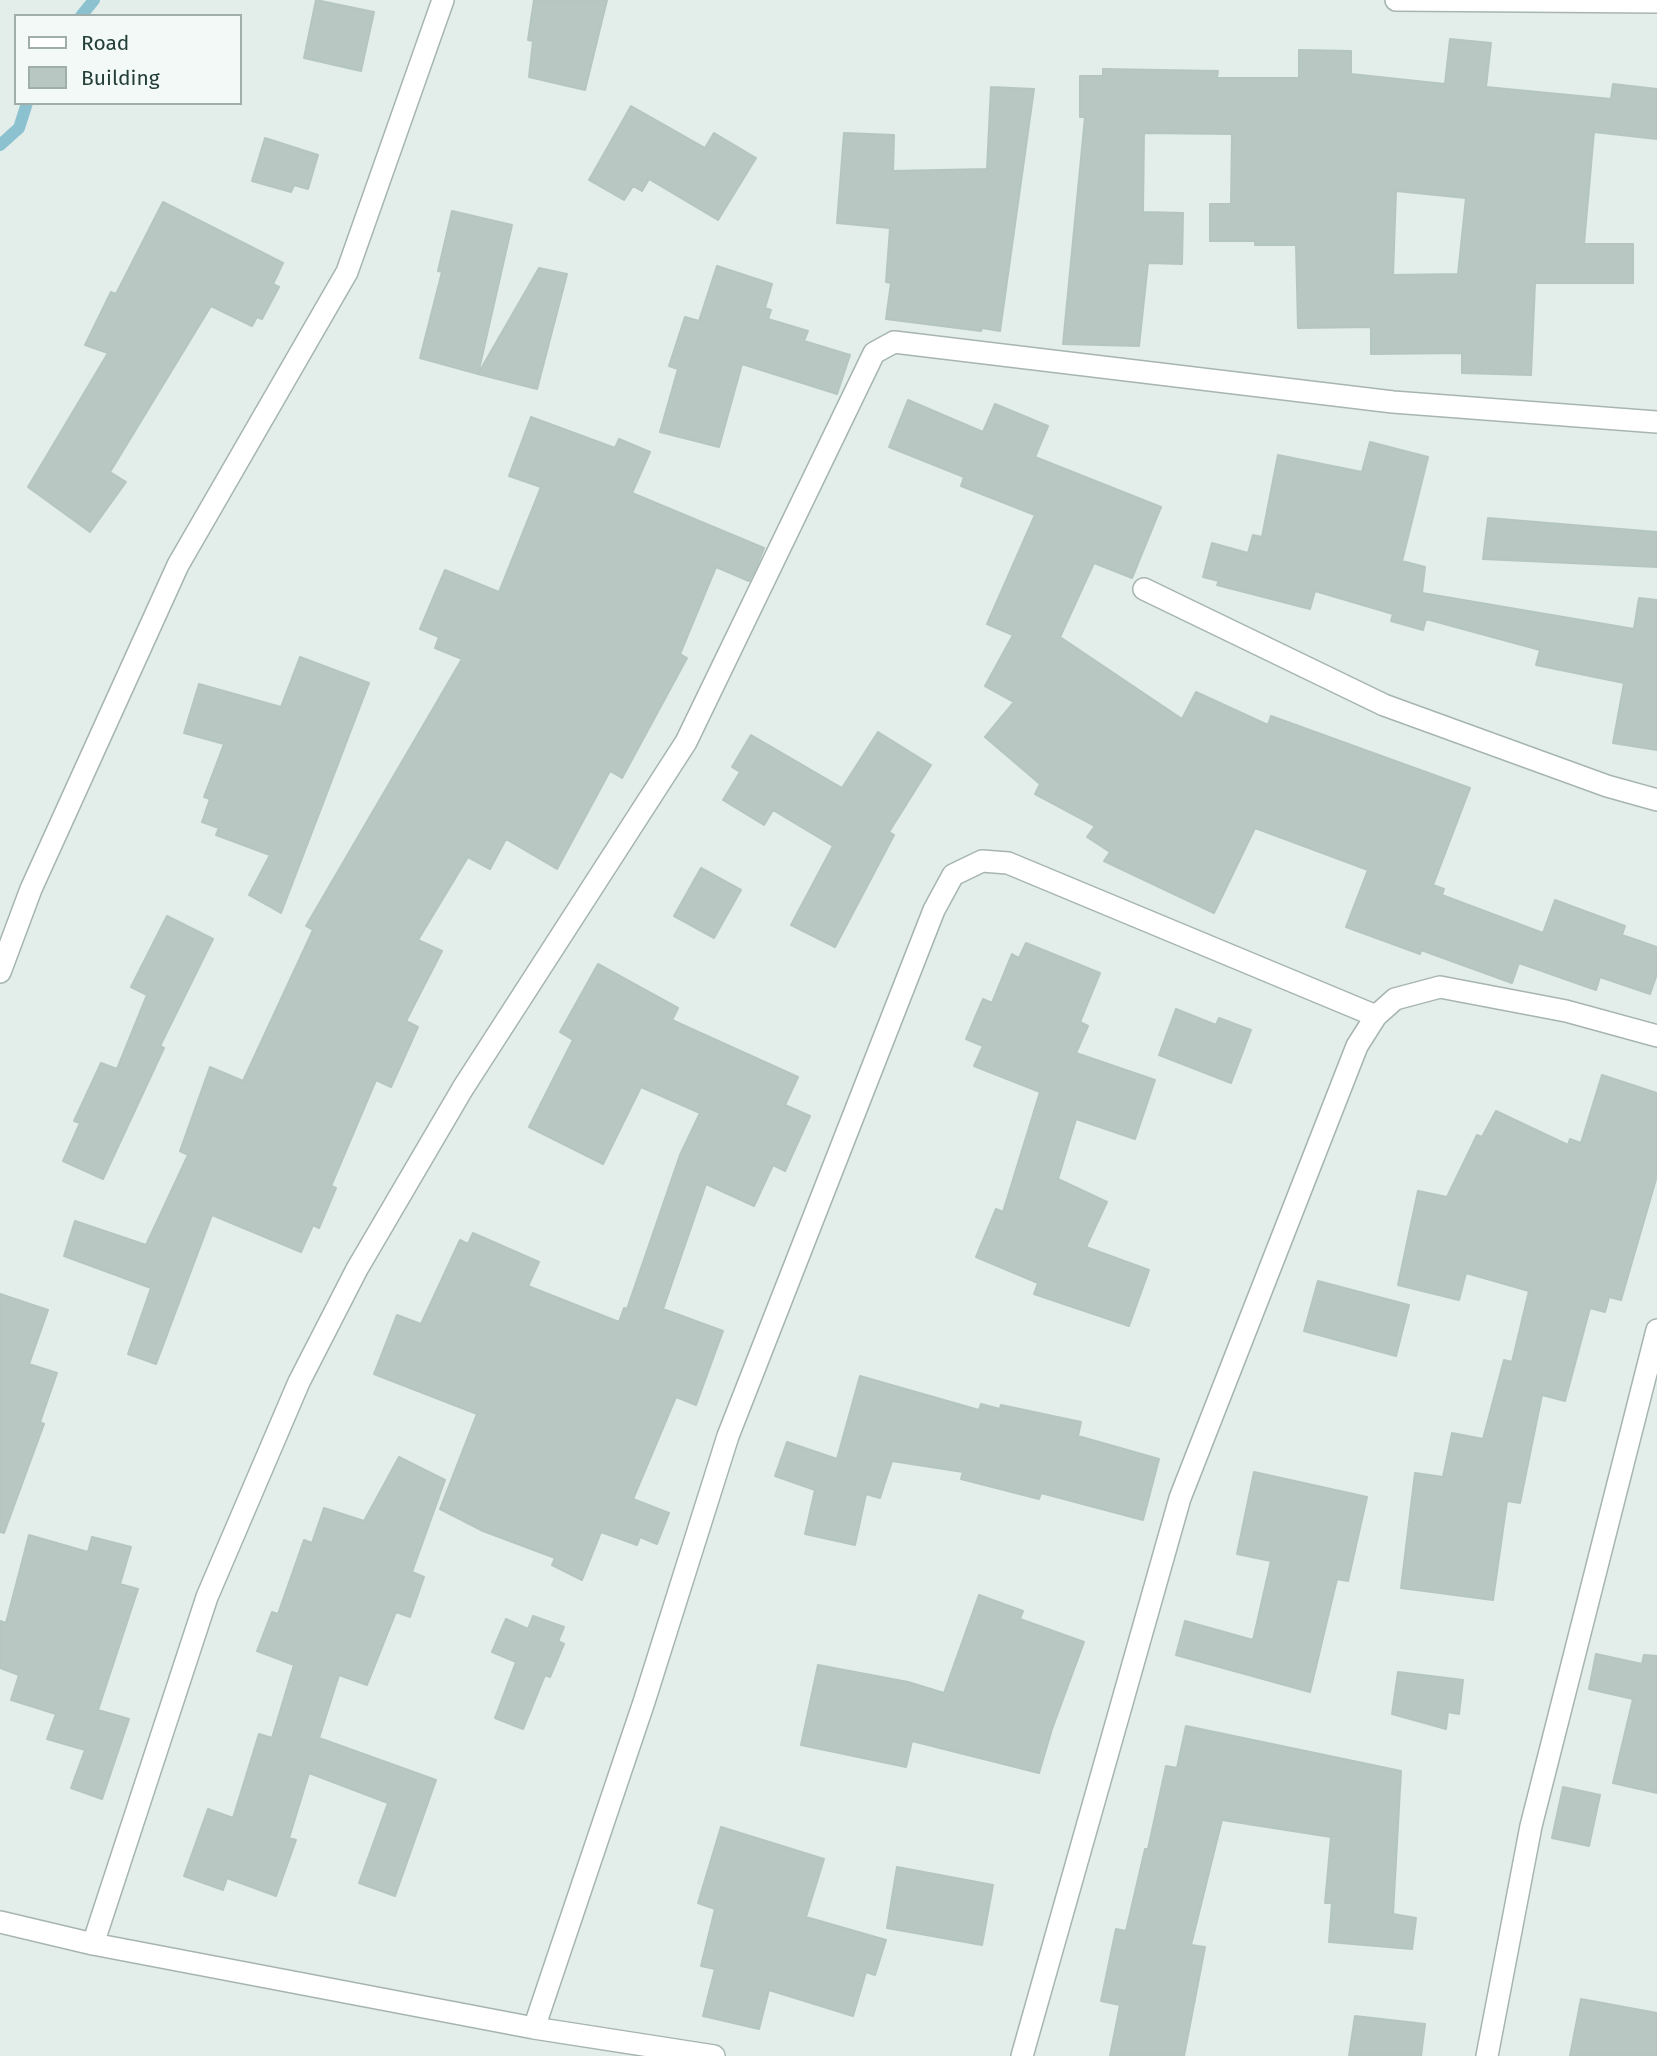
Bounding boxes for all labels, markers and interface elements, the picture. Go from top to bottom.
legend [14,14,242,105]
text: Road [81,30,129,56]
text: Building [81,65,160,91]

